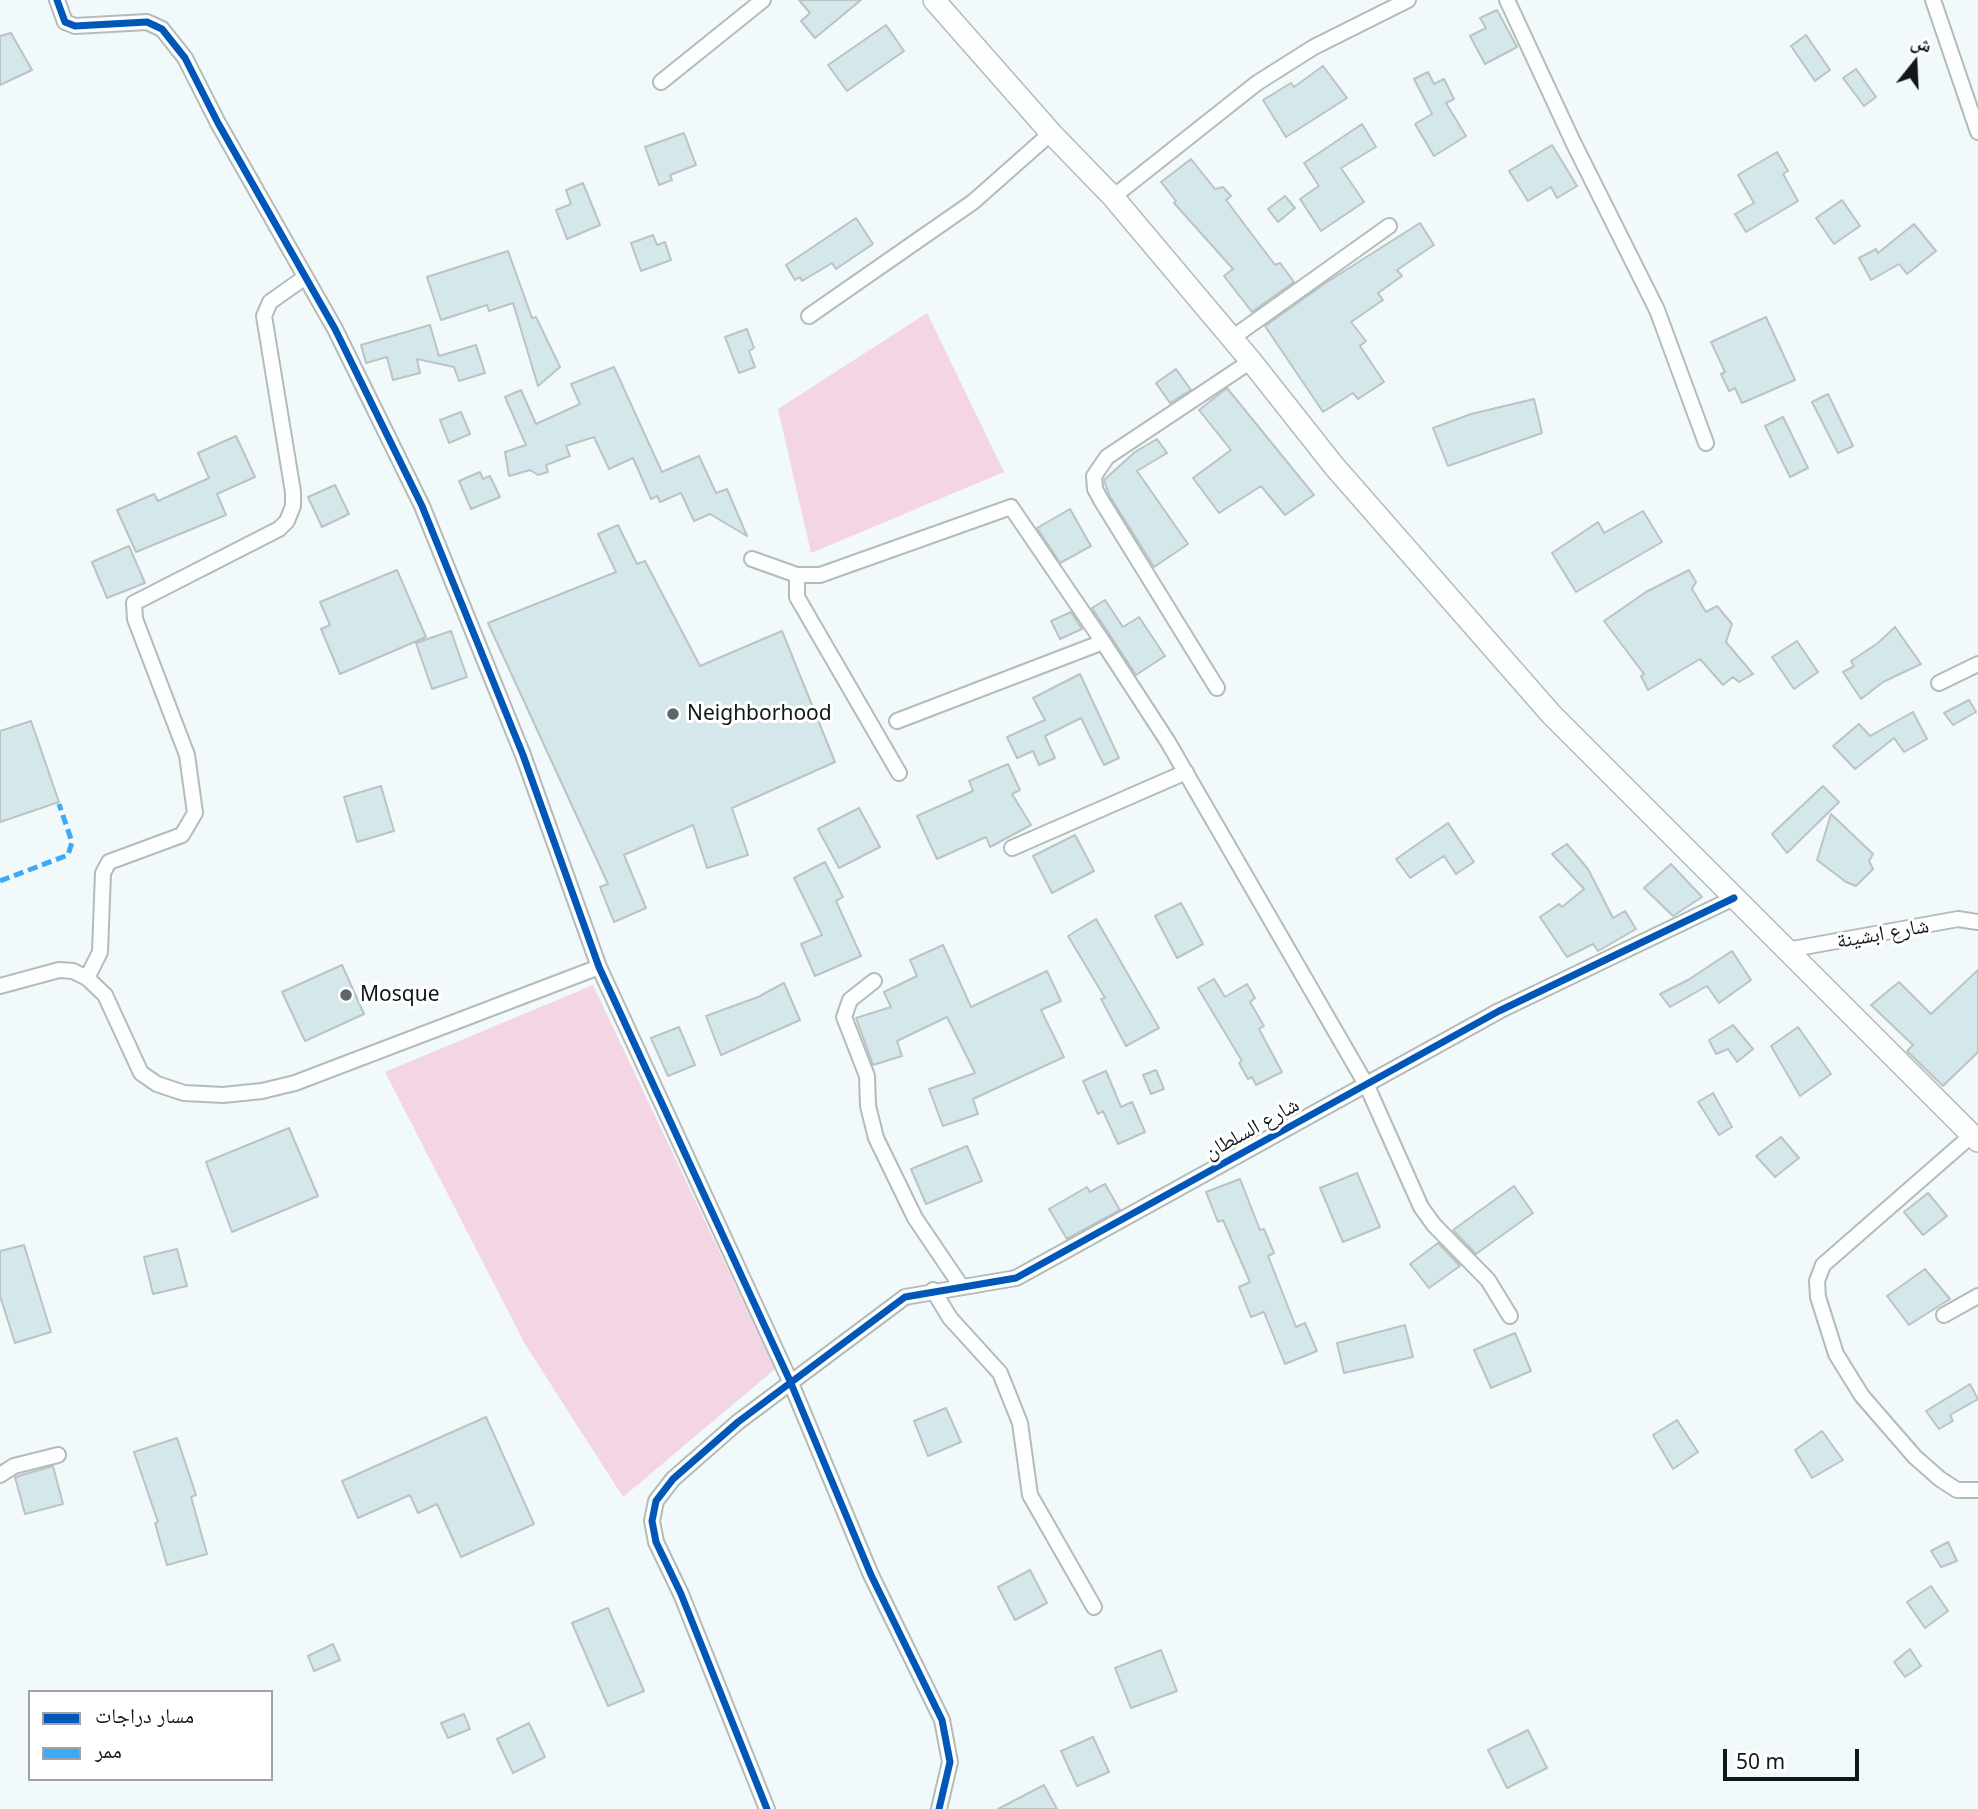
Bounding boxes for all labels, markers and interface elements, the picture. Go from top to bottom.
north arrow [1880,28,1950,98]
text: ش [1908,28,1935,59]
place label: Neighborhood [687,701,832,727]
marker: Neighborhood [665,706,681,722]
street label: شارع ابشينة [1835,913,1931,955]
place label: Mosque [360,982,440,1008]
marker: Mosque [338,987,354,1003]
street label: شارع السلطان [1200,1093,1304,1165]
legend [28,1690,273,1781]
text: مسار دراجات [95,1701,194,1729]
text: ممر [95,1736,122,1764]
scale bar [1726,1736,1862,1780]
text: 50 m [1736,1747,1785,1775]

